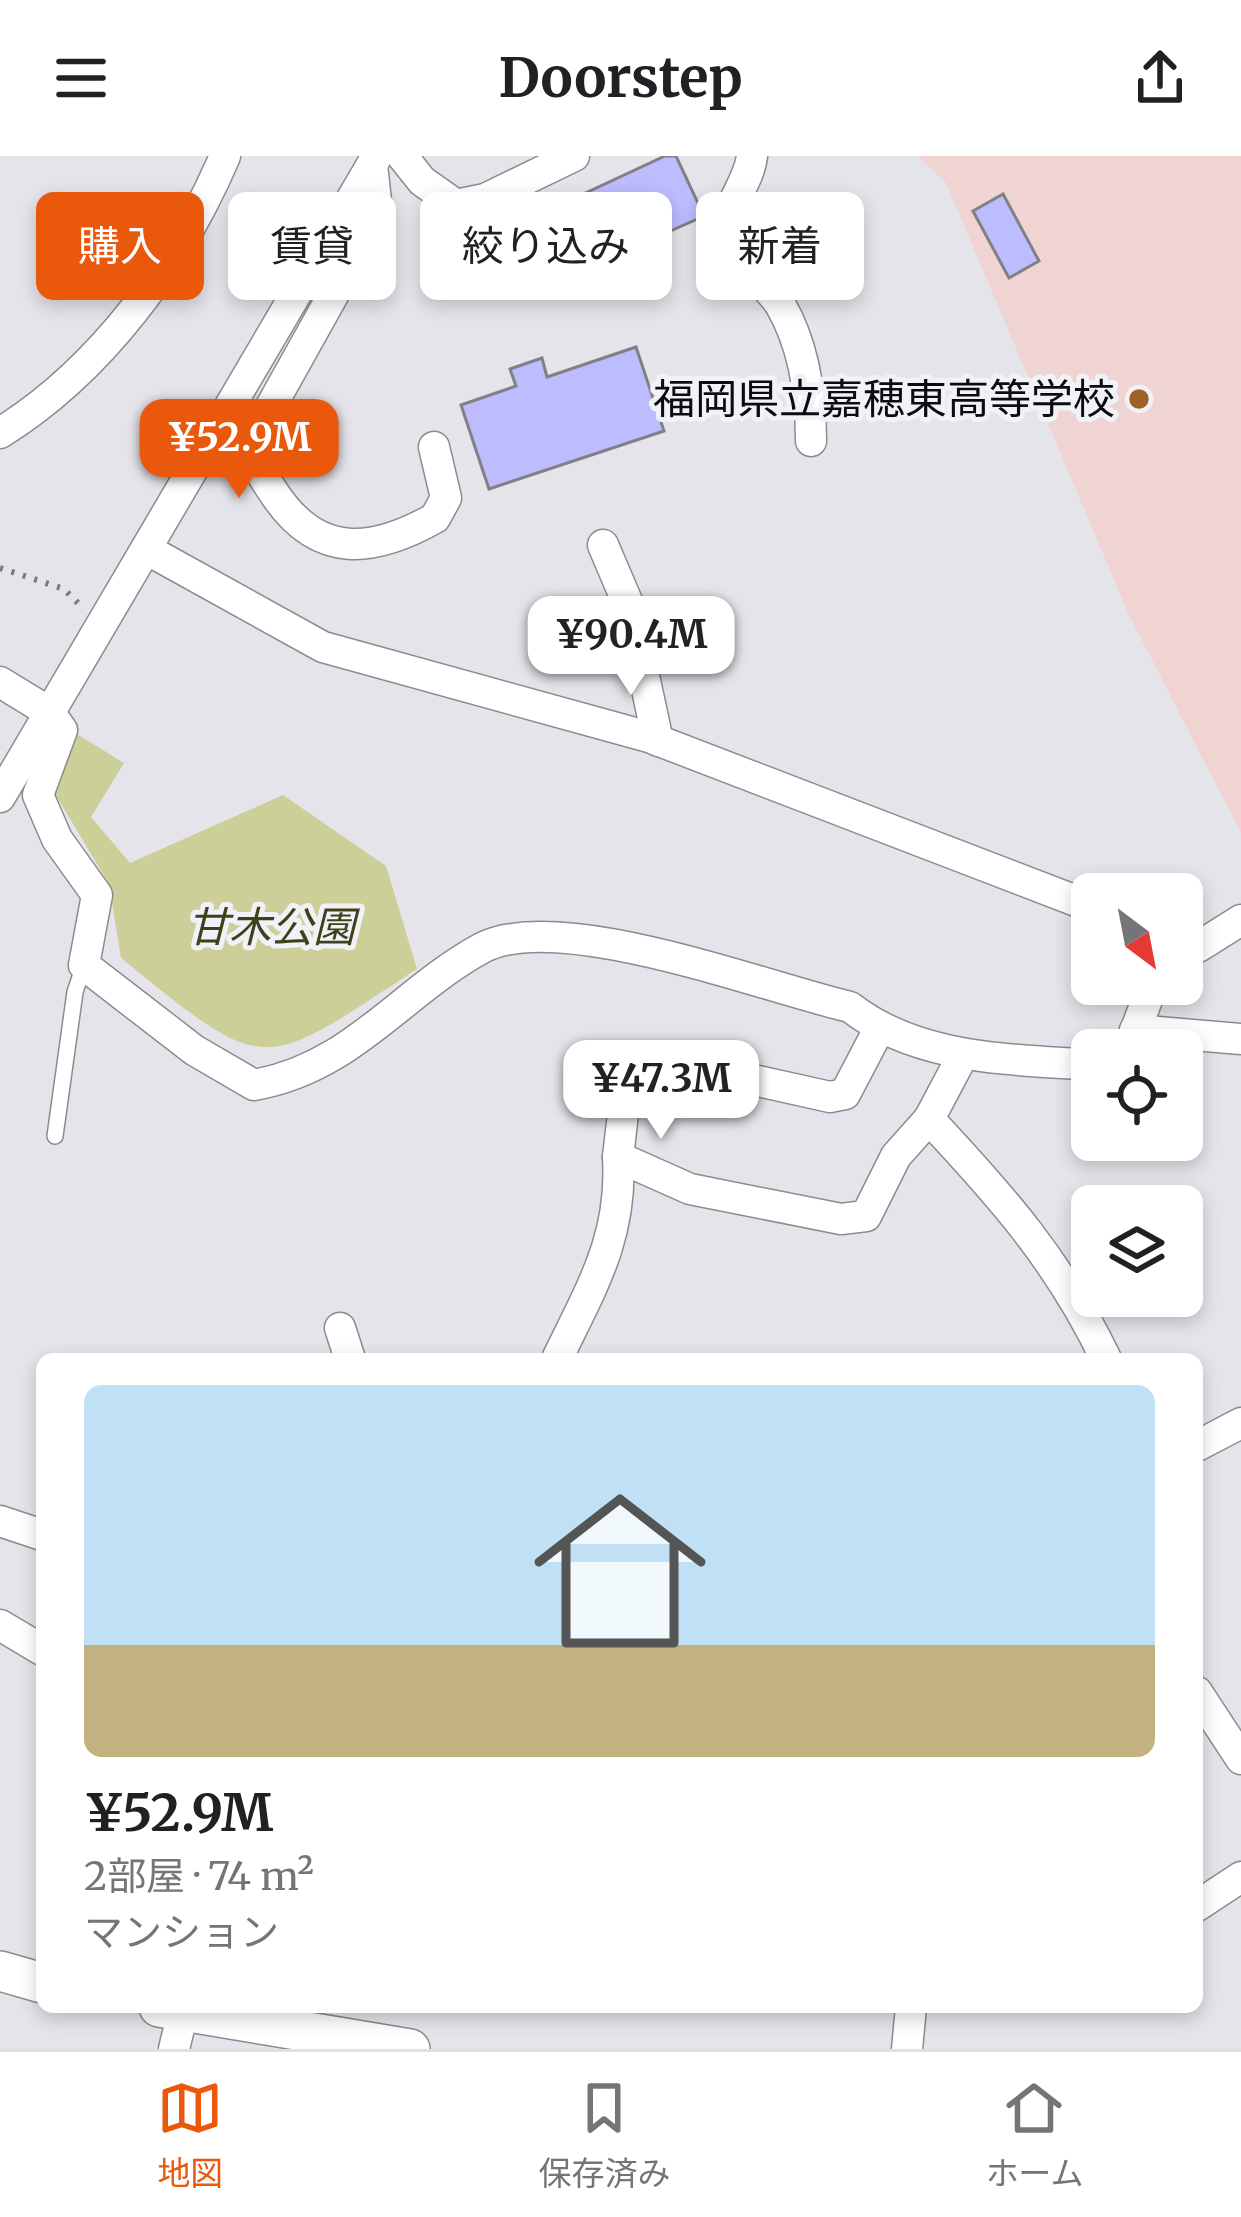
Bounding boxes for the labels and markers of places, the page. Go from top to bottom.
place label: 福岡県立嘉穂東高等学校 [653,373,1115,425]
marker: 福岡県立嘉穂東高等学校 [1126,386,1152,412]
pin: ¥52.9M [141,399,337,501]
pin: ¥90.4M [533,596,729,698]
pin: ¥47.3M [563,1040,759,1142]

